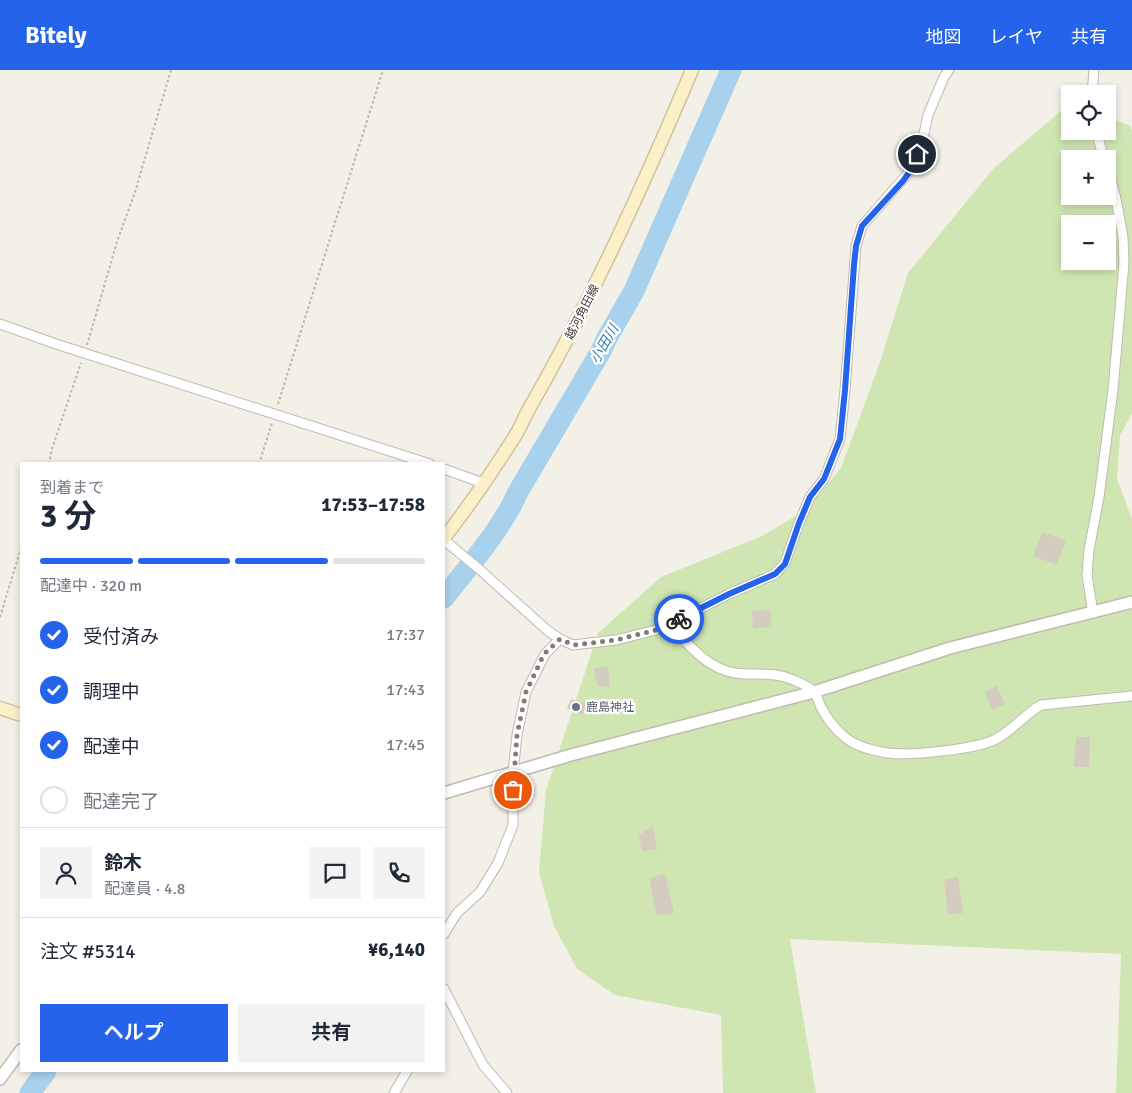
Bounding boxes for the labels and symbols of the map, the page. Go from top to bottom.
pin [896,133,938,175]
street label: 越河角田線 [562,282,603,342]
water label: 小田川 [587,320,623,367]
courier [654,594,704,644]
place label: 鹿島神社 [586,700,634,715]
marker: 鹿島神社 [570,701,582,713]
pin [492,769,534,811]

